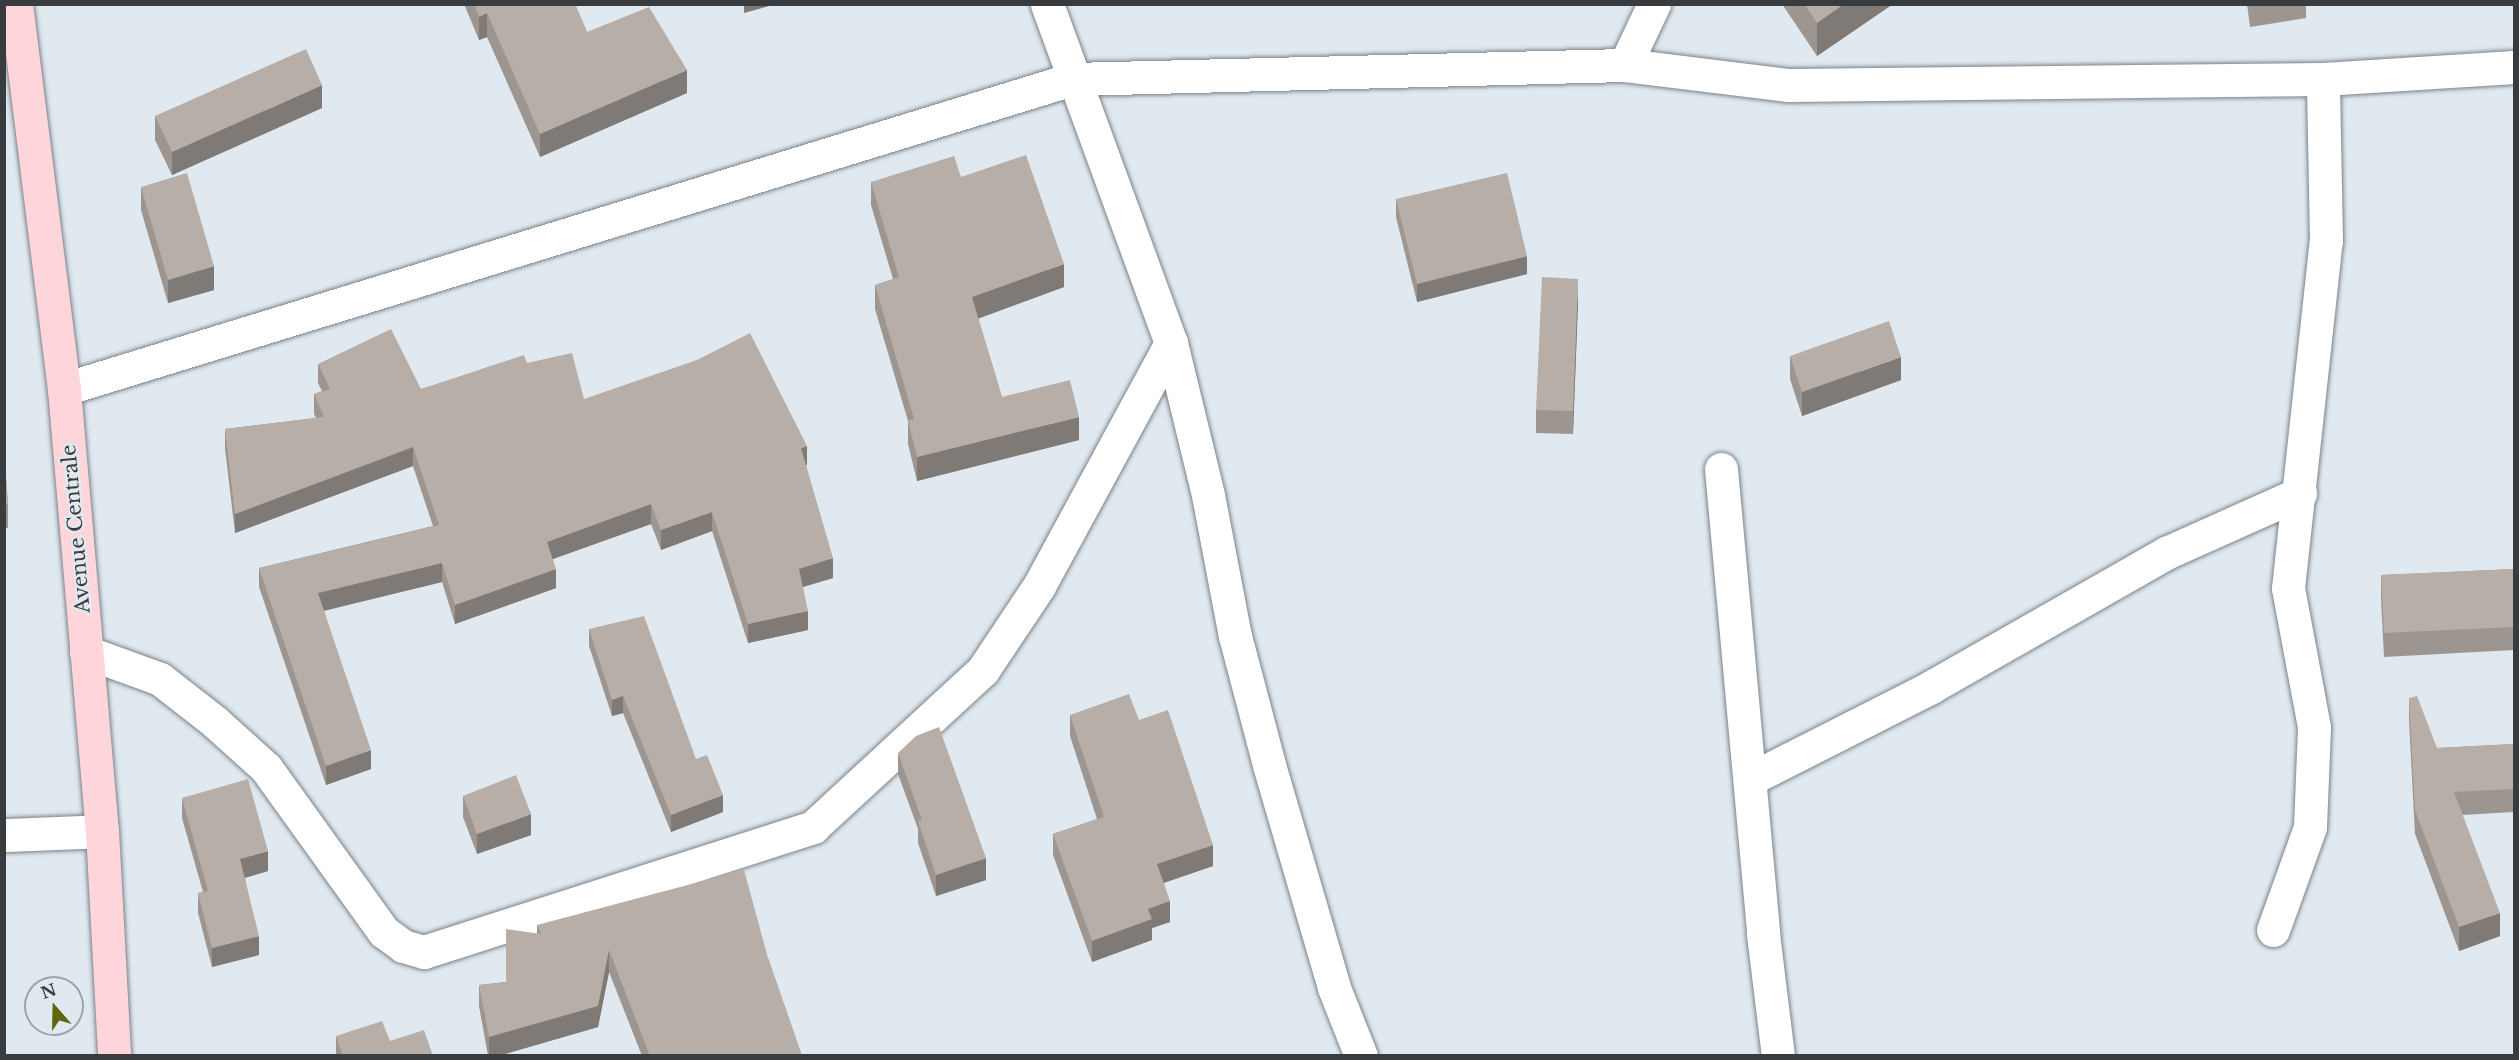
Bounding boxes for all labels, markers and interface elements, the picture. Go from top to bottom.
street label: Avenue Centrale [57,444,95,614]
north arrow [24,976,84,1036]
text: N [38,979,59,1003]

